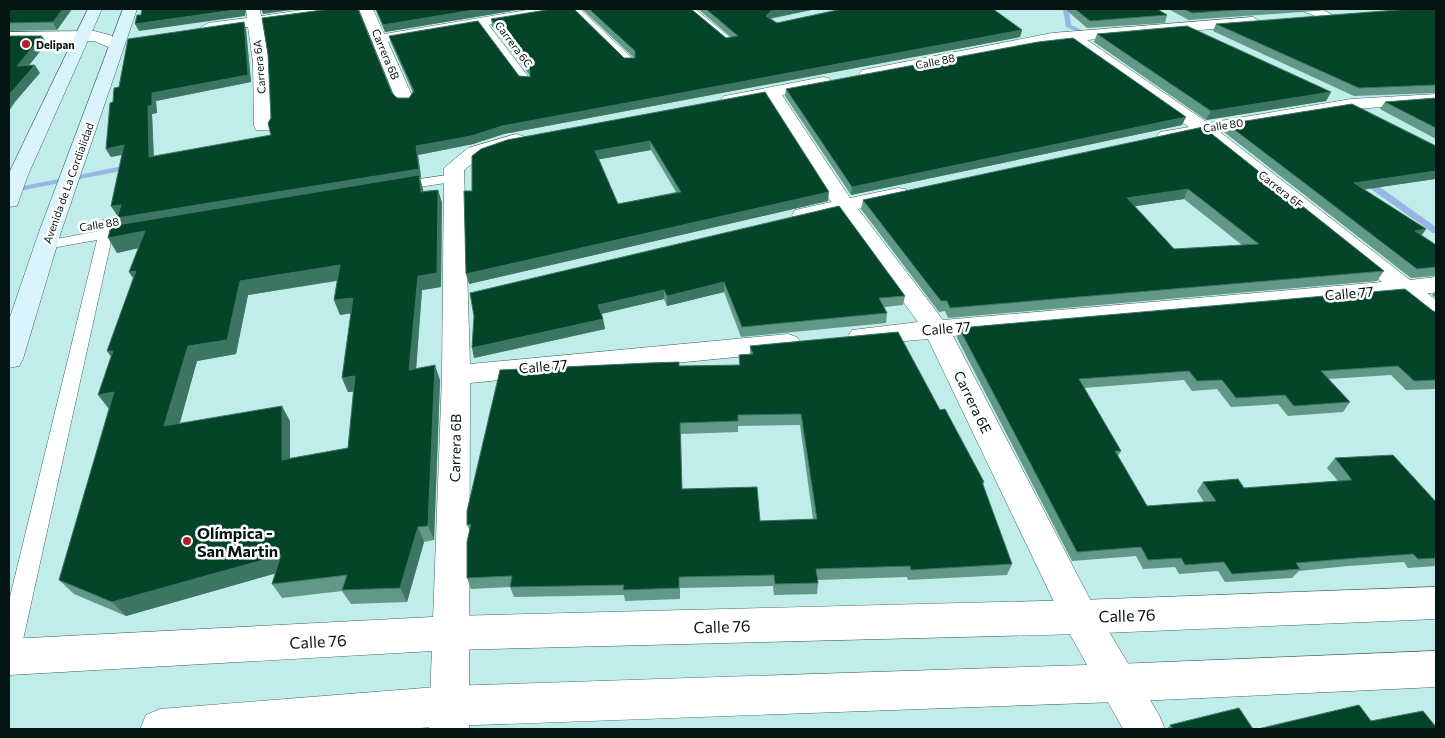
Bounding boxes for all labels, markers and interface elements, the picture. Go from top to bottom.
street label: Carrera 6C [493,19,535,69]
street label: Carrera 6B [370,27,402,81]
marker: Delipan [20,38,32,50]
place label: Delipan [36,38,75,51]
street label: Carrera 6A [250,39,268,94]
street label: Calle 88 [914,51,956,71]
street label: Calle 80 [1202,115,1244,135]
street label: Avenida de La Cordialidad [40,121,96,245]
street label: Carrera 6F [1256,168,1306,210]
street label: Calle 88 [78,214,120,234]
street label: Calle 77 [1324,282,1374,304]
street label: Calle 77 [921,317,971,339]
street label: Calle 77 [518,355,568,377]
street label: Carrera 6E [951,368,995,436]
street label: Carrera 6B [446,414,464,482]
place label: Olímpica - San Martin [197,523,278,560]
marker: Olímpica - San Martin [181,535,193,547]
street label: Calle 76 [1098,605,1156,625]
street label: Calle 76 [693,616,751,636]
street label: Calle 76 [289,630,347,652]

